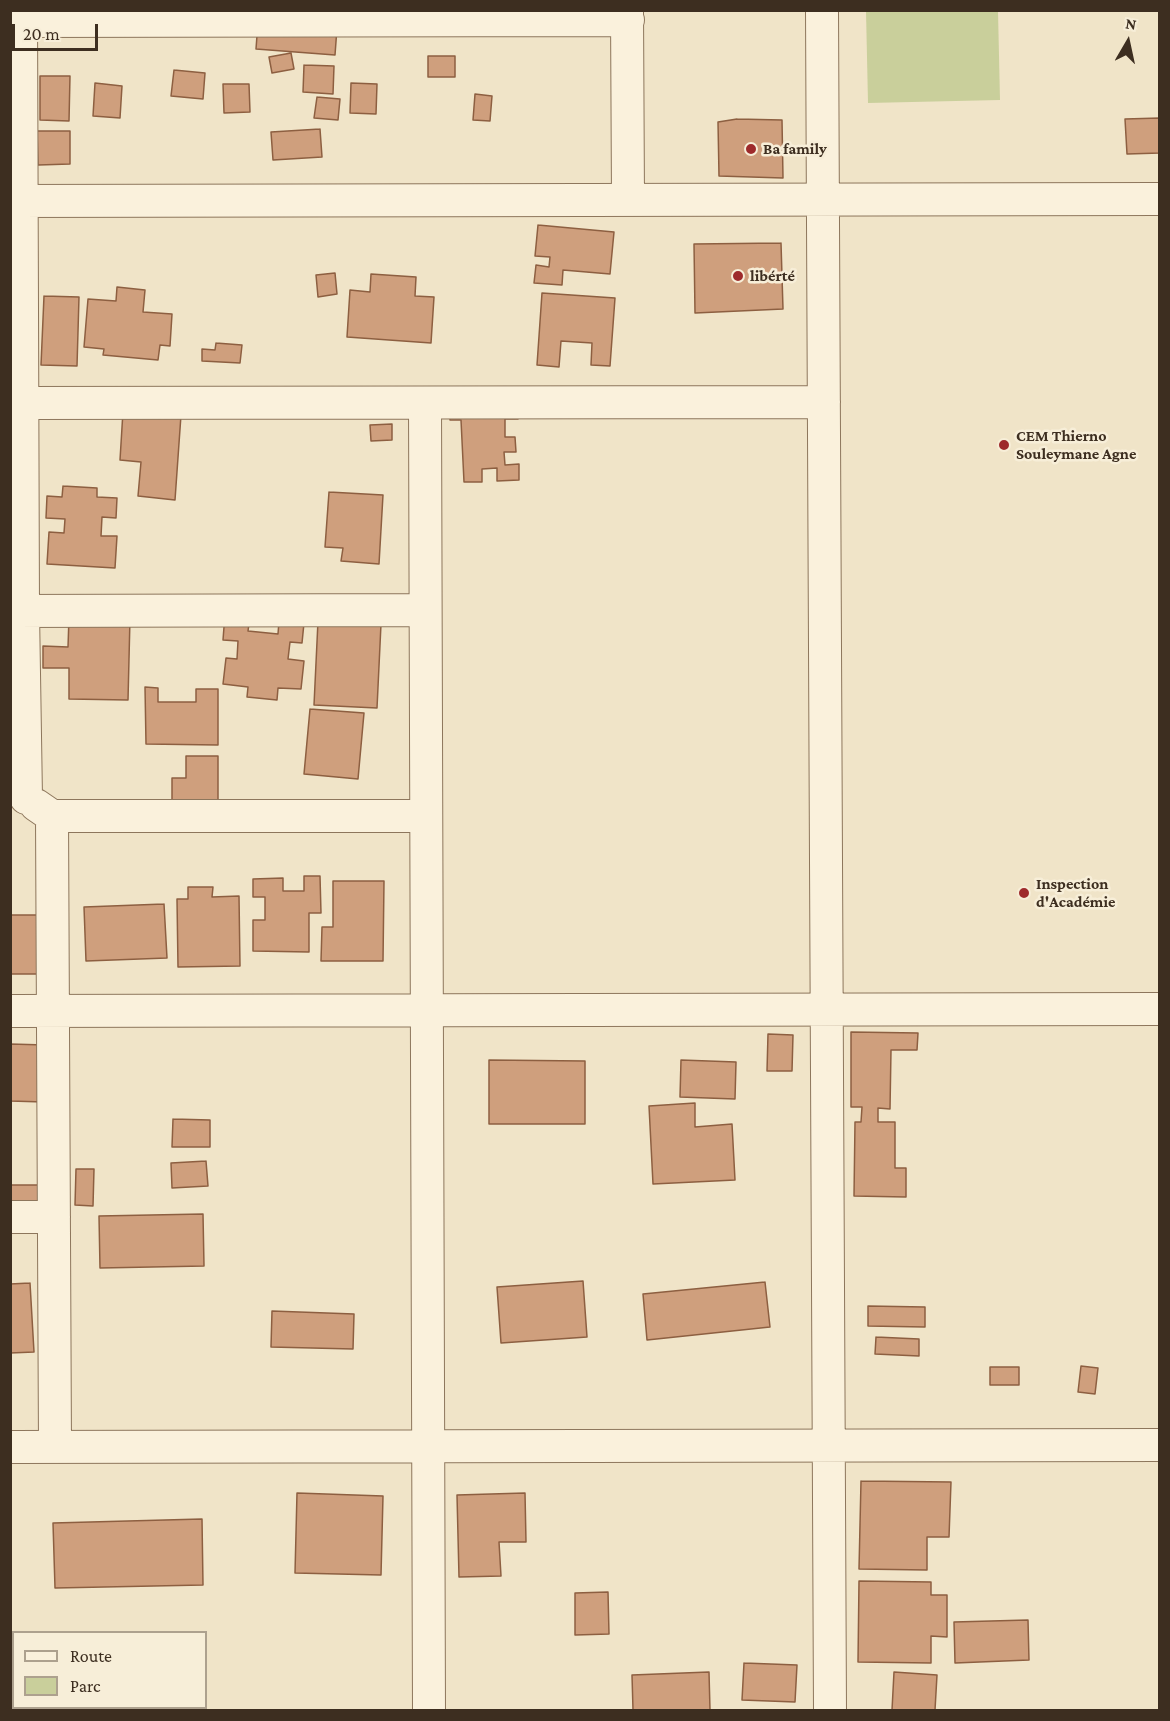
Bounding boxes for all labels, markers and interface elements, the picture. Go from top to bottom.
scale bar [15,12,100,50]
north arrow [1098,12,1158,72]
text: N [1124,14,1138,33]
text: 20 m [23,24,60,44]
place label: Ba family [763,139,827,159]
marker: Ba family [744,142,758,156]
place label: libérté [750,266,795,286]
marker: libérté [731,269,745,283]
place label: CEM Thierno Souleymane Agne [1016,426,1136,464]
marker: CEM Thierno Souleymane Agne [997,438,1011,452]
place label: Inspection d'Académie [1036,874,1115,912]
marker: Inspection d'Académie [1017,886,1031,900]
legend [12,1631,207,1709]
text: Route [70,1646,112,1666]
text: Parc [70,1676,101,1696]

